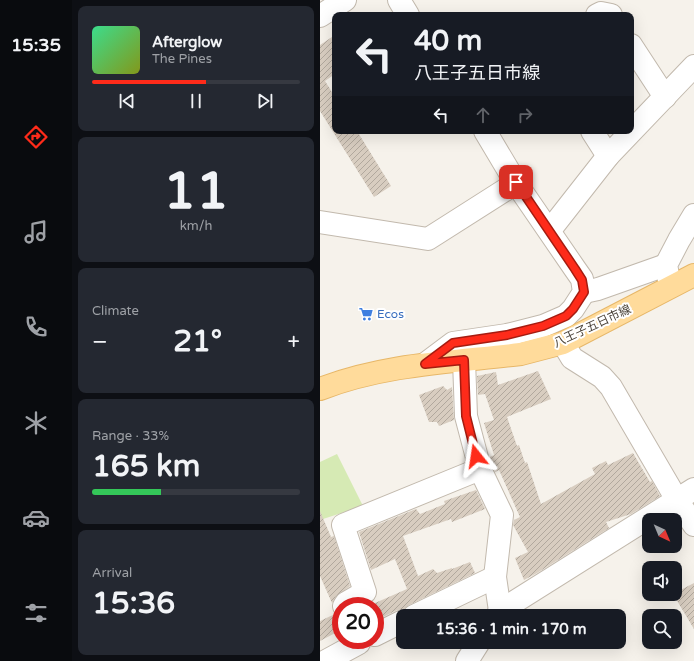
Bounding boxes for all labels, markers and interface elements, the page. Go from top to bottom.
text: 40 m [414,24,482,58]
icon: left [348,28,400,80]
text: Afterglow [152,33,222,51]
text: 15:35 [11,34,61,56]
text: The Pines [152,51,212,67]
text: 八王子五日市線 [414,62,540,84]
icon: previous [116,90,138,112]
icon: pause [185,90,207,112]
icon: next [254,90,276,112]
icon: left [430,104,452,126]
icon: ahead [472,104,494,126]
icon: right [514,104,536,126]
icon: directions [22,123,50,151]
text: 11 [163,160,229,223]
pin [499,165,533,199]
icon: arrive [505,171,527,193]
icon: music [22,218,50,246]
text: km/h [180,218,212,234]
street label: 八王子五日市線 [551,302,633,350]
text: Climate [92,303,139,319]
supermarket icon: Ecos [358,306,374,322]
place label: Ecos [377,307,404,321]
icon: phone [22,313,50,341]
text: 21° [173,323,222,360]
text: − [92,329,108,355]
text: + [288,329,300,355]
icon: climate [22,409,50,437]
text: Range · 33% [92,428,169,444]
position arrow [455,435,497,477]
text: 165 km [92,448,200,485]
icon: car [22,504,50,532]
north arrow [642,513,682,553]
map controls [642,513,682,649]
button: sound [642,561,682,601]
text: Arrival [92,565,132,581]
text: 15:36 [92,585,175,622]
speed limit sign: 20 [332,597,384,649]
icon: filters [22,599,50,627]
button: search [642,609,682,649]
text: 15:36 · 1 min · 170 m [436,620,586,638]

